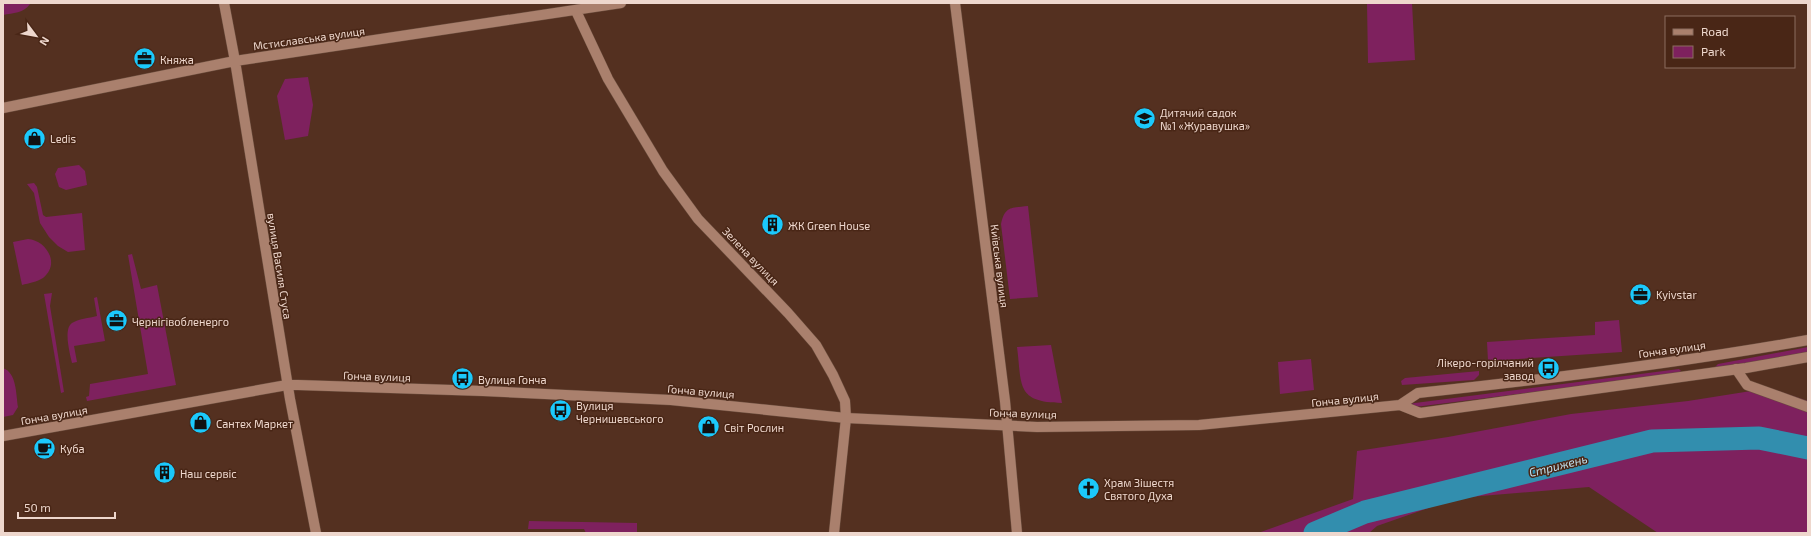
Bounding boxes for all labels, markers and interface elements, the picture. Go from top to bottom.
north arrow [16,16,56,56]
legend [1665,16,1795,68]
street label: Мстиславська вулиця [252,24,366,53]
text: Road [1701,24,1729,38]
text: N [37,35,53,48]
text: Park [1701,44,1726,58]
office icon: Княжа [132,46,158,72]
place label: Княжа [160,53,194,66]
school or university icon: Дитячий садок №1 «Журавушка» [1132,105,1158,131]
place label: Дитячий садок №1 «Журавушка» [1160,106,1250,133]
shop icon: Ledis [21,125,47,151]
place label: Ledis [50,132,77,145]
street label: вулиця Василя Стуса [264,212,295,320]
building icon: ЖК Green House [759,212,785,238]
place label: ЖК Green House [788,219,870,232]
street label: Київська вулиця [987,223,1012,309]
street label: Зелена вулиця [719,224,782,288]
office icon: Kyivstar [1628,281,1654,307]
place label: Kyivstar [1656,288,1697,301]
office icon: Чернігівобленерго [104,308,130,334]
place label: Чернігівобленерго [132,315,229,328]
street label: Гонча вулиця [1638,338,1707,361]
bus stop icon: Лікеро-горілчаний завод [1536,355,1562,381]
place label: Лікеро-горілчаний завод [1437,356,1535,382]
bus stop icon: Вулиця Гонча [449,366,475,392]
street label: Гонча вулиця [343,368,411,385]
place label: Вулиця Гонча [478,373,546,387]
street label: Гонча вулиця [667,382,735,401]
street label: Гонча вулиця [1311,389,1379,410]
bus stop icon: Вулиця Чернишевського [547,398,573,424]
place label: Вулиця Чернишевського [576,399,663,425]
street label: Гонча вулиця [20,403,89,428]
street label: Гонча вулиця [989,405,1057,422]
shop icon: Сантех Маркет [188,410,214,436]
shop icon: Свiт Рослин [696,414,722,440]
place label: Сантех Маркет [216,417,294,430]
place label: Свiт Рослин [724,421,784,434]
cafe icon: Куба [31,435,57,461]
place label: Куба [60,442,85,456]
water label: Стрижень [1527,451,1589,479]
building icon: Наш сервіс [151,460,177,486]
place label: Наш сервіс [180,467,237,480]
church icon: Храм Зішестя Святого Духа [1075,475,1101,501]
place label: Храм Зішестя Святого Духа [1104,476,1174,503]
scale bar [18,494,115,520]
text: 50 m [24,500,51,514]

